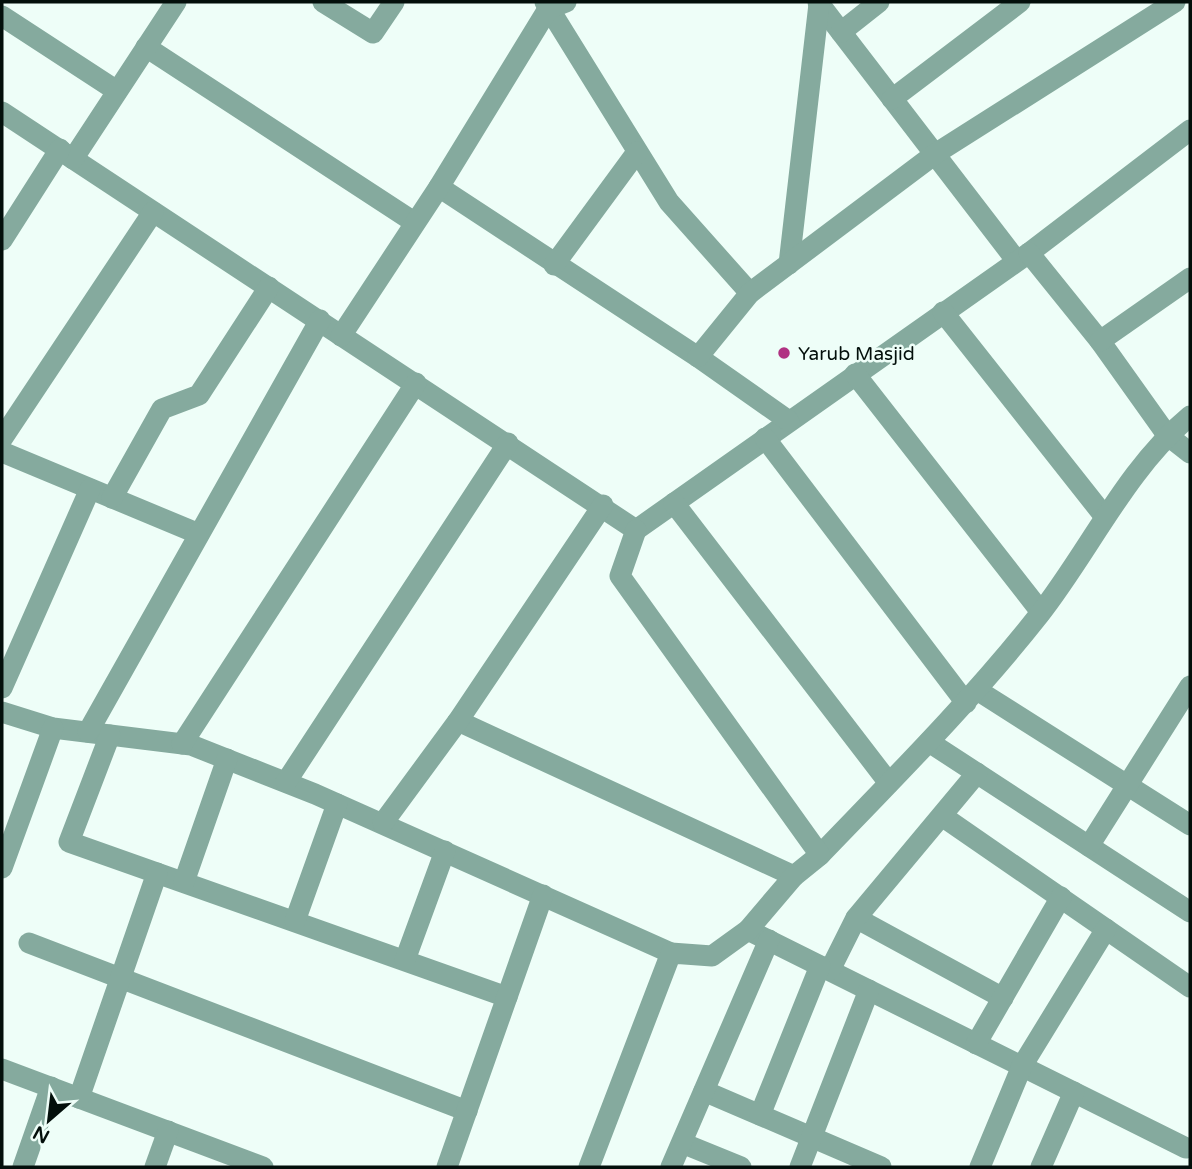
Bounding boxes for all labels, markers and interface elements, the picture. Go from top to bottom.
place label: Yarub Masjid [798,343,915,365]
marker: Yarub Masjid [776,345,792,361]
north arrow [14,1085,84,1155]
text: N [30,1121,53,1147]

